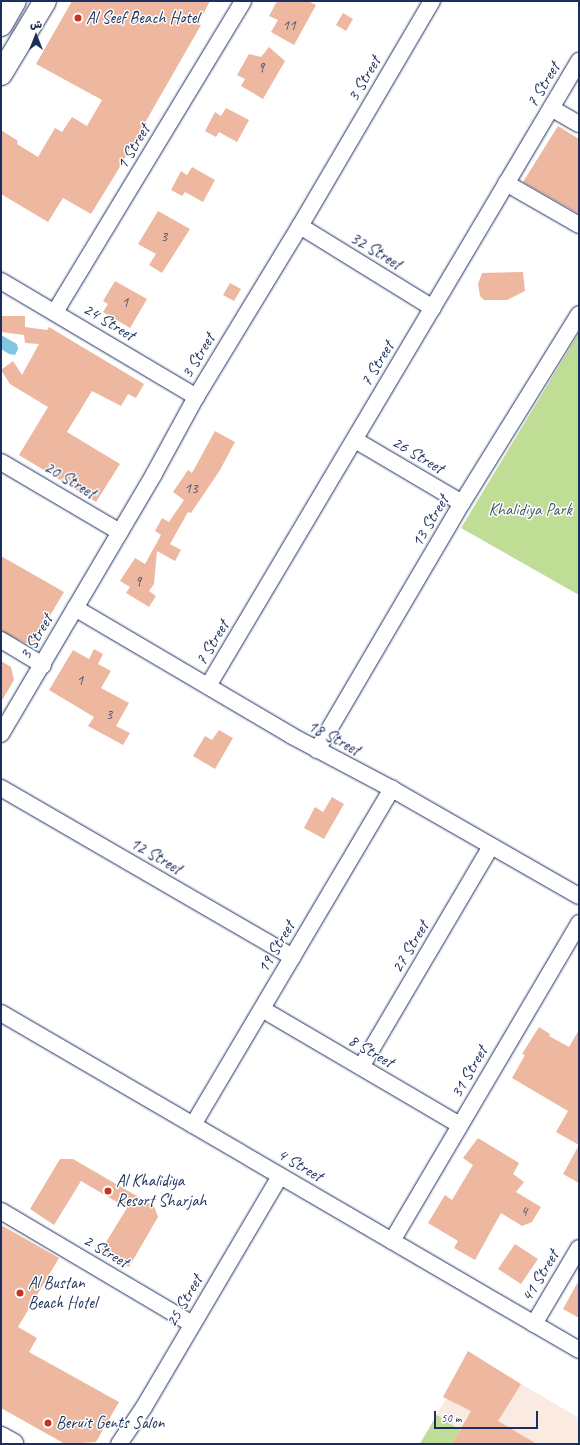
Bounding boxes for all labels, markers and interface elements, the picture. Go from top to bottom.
place label: Al Seef Beach Hotel [86,8,198,28]
marker: Al Seef Beach Hotel [73,13,83,23]
north arrow [16,16,56,56]
text: ش [30,17,42,31]
house number: 11 [282,17,296,35]
street label: 3 Street [343,53,385,105]
house number: 9 [258,59,264,77]
street label: 7 Street [522,59,564,111]
street label: 1 Street [112,121,154,173]
house number: 3 [161,228,167,246]
street label: 32 Street [347,228,405,274]
house number: 1 [122,294,128,312]
street label: 24 Street [80,299,138,345]
street label: 3 Street [177,330,219,382]
street label: 7 Street [356,338,398,390]
street label: 26 Street [389,432,447,478]
street label: 20 Street [41,457,99,503]
house number: 13 [184,480,198,498]
street label: 13 Street [407,492,453,550]
park label: Khalidiya Park [488,500,572,520]
house number: 9 [135,573,141,591]
street label: 3 Street [15,611,57,663]
street label: 7 Street [191,617,233,669]
house number: 1 [77,672,83,690]
house number: 3 [106,706,112,724]
street label: 18 Street [304,716,364,760]
street label: 12 Street [126,833,186,879]
street label: 19 Street [253,918,299,976]
street label: 27 Street [387,918,433,976]
street label: 8 Street [345,1030,397,1072]
street label: 31 Street [446,1042,492,1102]
street label: 4 Street [274,1144,326,1186]
place label: Al Khalidiya Resort Sharjah [116,1171,206,1211]
marker: Al Khalidiya Resort Sharjah [103,1186,113,1196]
house number: 4 [521,1203,527,1221]
street label: 2 Street [80,1230,132,1272]
street label: 41 Street [517,1247,563,1305]
street label: 25 Street [161,1271,207,1331]
place label: Al Bustan Beach Hotel [28,1273,97,1313]
marker: Al Bustan Beach Hotel [15,1288,25,1298]
scale bar [436,1403,540,1429]
text: 50 m [441,1410,461,1426]
place label: Beruit Gents Salon [56,1413,165,1433]
marker: Beruit Gents Salon [43,1418,53,1428]

